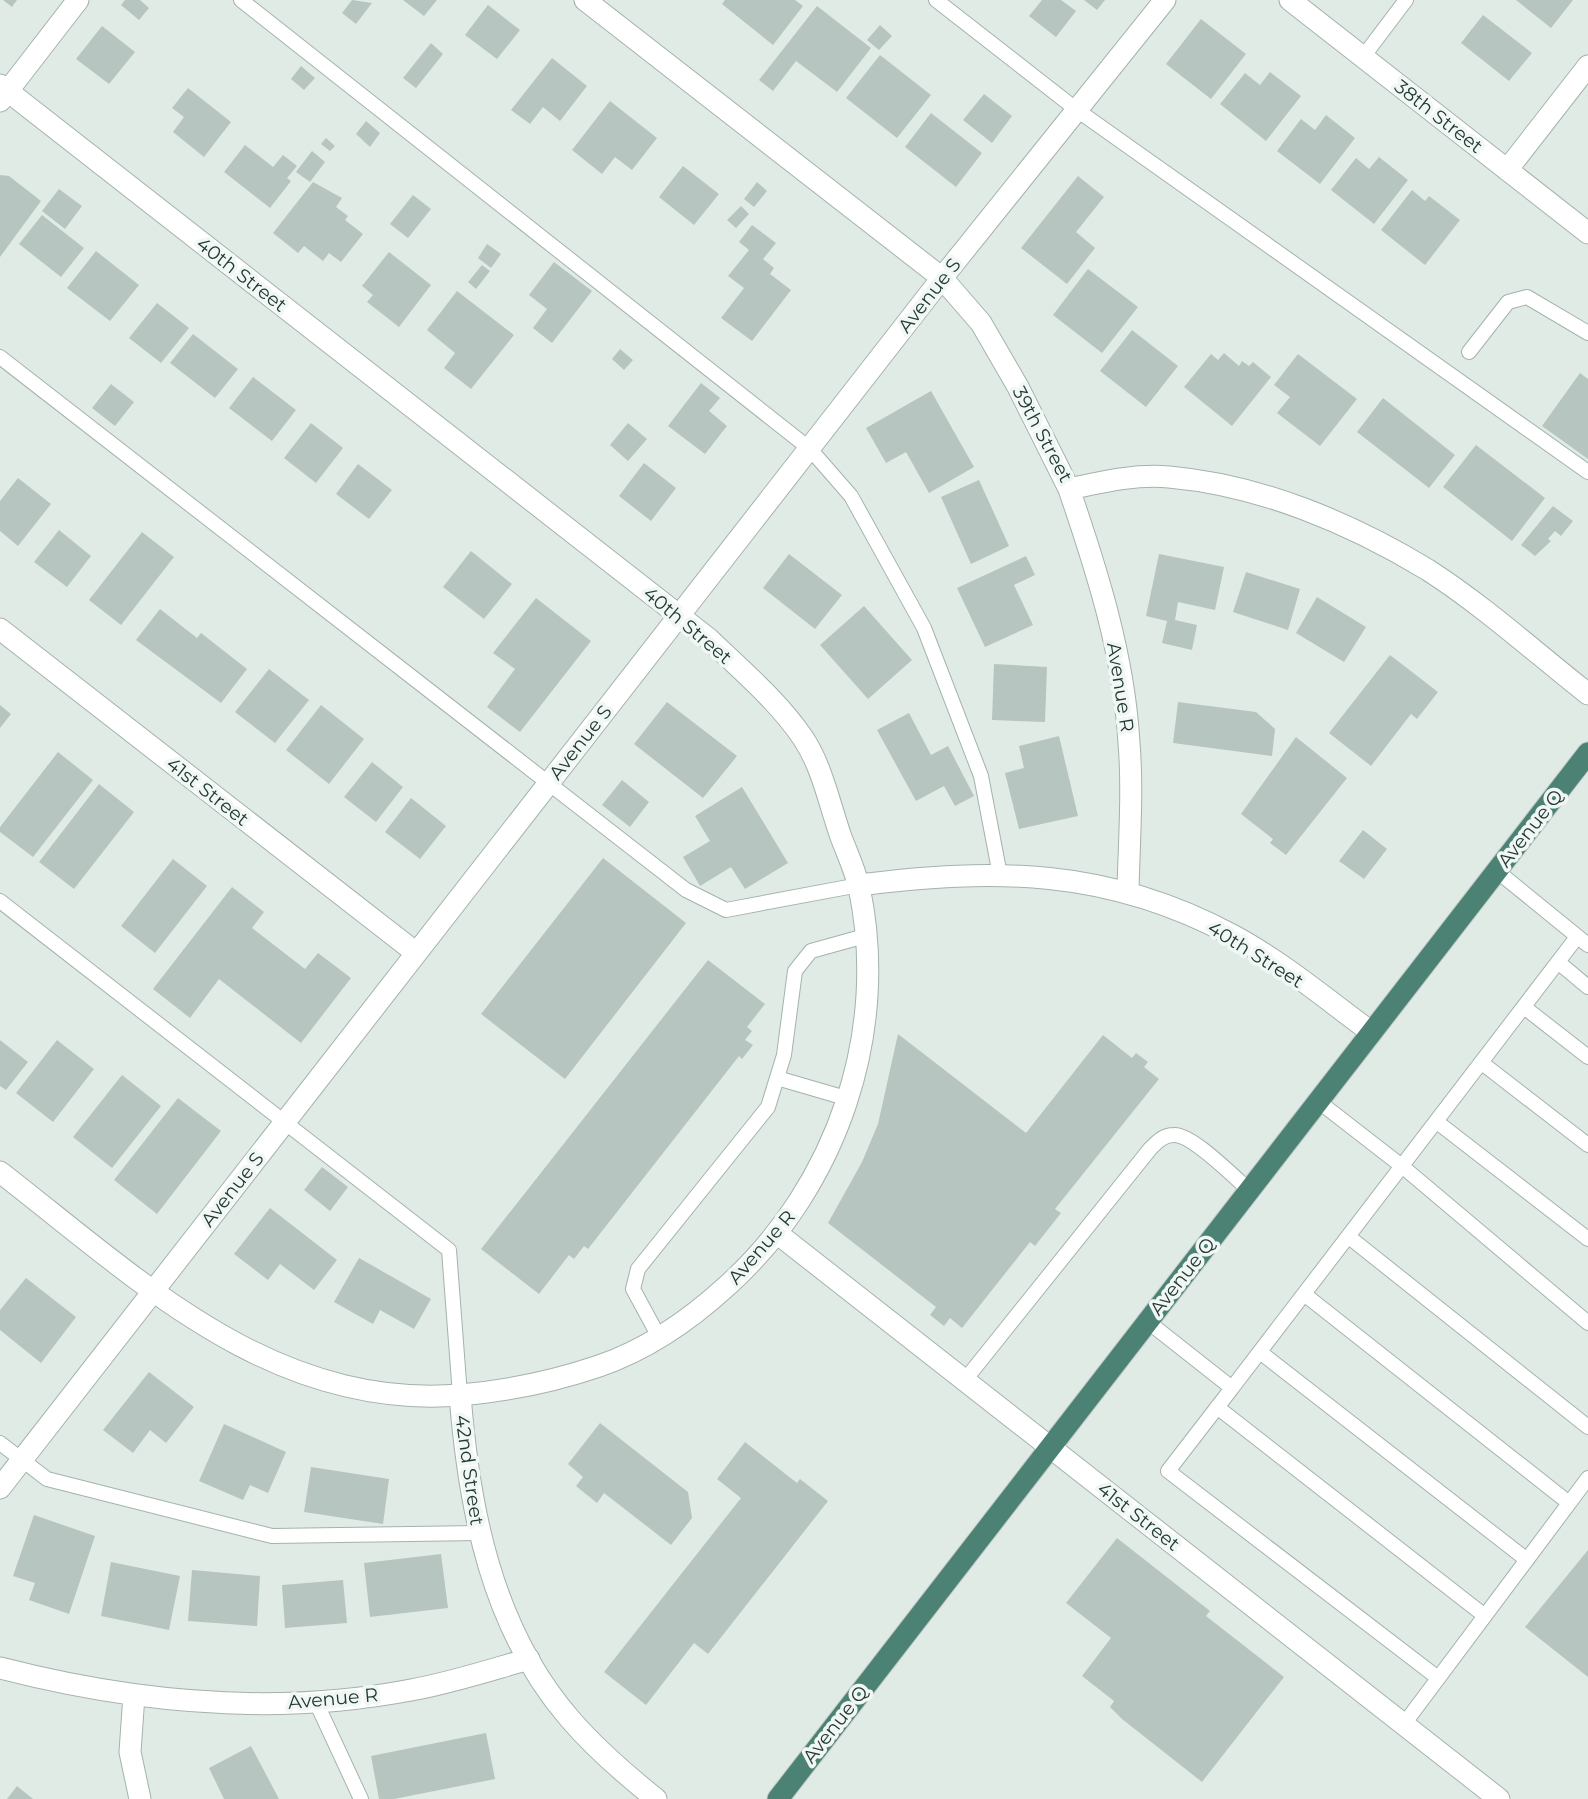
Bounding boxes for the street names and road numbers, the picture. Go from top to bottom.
street label: 38th Street [1390,75,1488,158]
street label: 40th Street [192,232,292,317]
street label: Avenue S [893,253,966,337]
street label: 39th Street [1008,382,1078,486]
street label: 40th Street [639,582,737,669]
street label: Avenue R [1102,641,1139,734]
street label: Avenue S [544,700,617,784]
street label: 41st Street [162,752,254,831]
street label: Avenue Q [1493,785,1568,872]
street label: 40th Street [1204,916,1308,993]
street label: Avenue S [196,1147,269,1231]
street label: Avenue R [723,1206,800,1289]
street label: Avenue Q [1145,1233,1220,1320]
street label: 42nd Street [450,1413,489,1527]
street label: 41st Street [1093,1477,1185,1556]
street label: Avenue Q [798,1681,873,1768]
street label: Avenue R [287,1683,379,1714]

